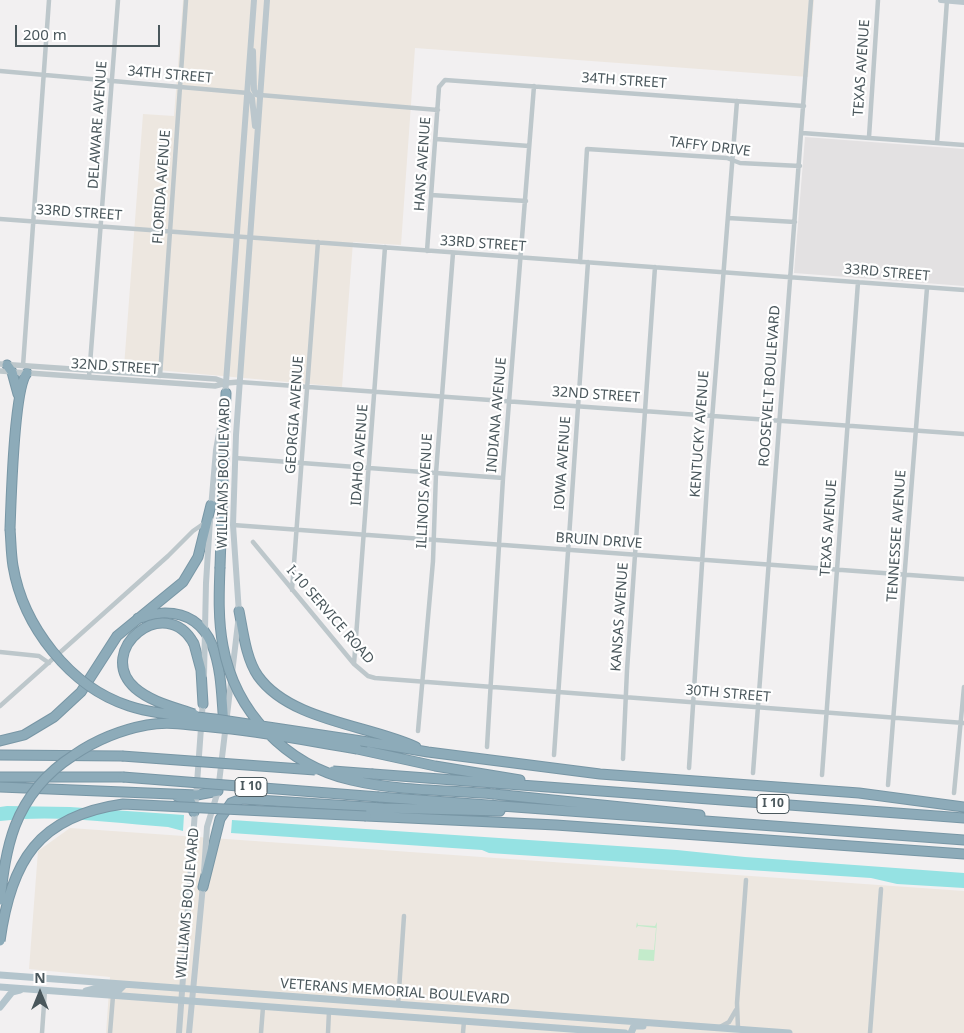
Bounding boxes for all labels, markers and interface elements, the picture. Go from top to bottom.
scale bar [18,15,162,47]
street label: TEXAS AVENUE [850,19,874,117]
text: 200 m [23,24,67,44]
street label: DELAWARE AVENUE [85,60,111,190]
street label: 34TH STREET [127,63,213,87]
street label: 34TH STREET [581,70,667,92]
street label: HANS AVENUE [411,116,435,212]
street label: FLORIDA AVENUE [150,129,174,245]
street label: TAFFY DRIVE [668,134,752,160]
street label: 33RD STREET [35,202,123,224]
street label: 33RD STREET [439,233,527,255]
street label: 33RD STREET [843,261,931,285]
street label: ROOSEVELT BOULEVARD [756,305,784,467]
street label: GEORGIA AVENUE [282,355,308,475]
street label: 32ND STREET [70,356,160,378]
street label: INDIANA AVENUE [484,357,510,473]
street label: KENTUCKY AVENUE [687,370,713,498]
street label: 32ND STREET [551,384,641,406]
street label: WILLIAMS BOULEVARD [214,397,234,549]
street label: IDAHO AVENUE [348,404,372,506]
street label: IOWA AVENUE [551,416,575,510]
street label: ILLINOIS AVENUE [414,433,436,549]
street label: TENNESSEE AVENUE [884,469,910,603]
street label: TEXAS AVENUE [817,479,841,577]
street label: BRUIN DRIVE [555,530,643,552]
street label: I-10 SERVICE ROAD [283,562,377,668]
street label: KANSAS AVENUE [608,562,632,672]
street label: 30TH STREET [685,682,771,706]
road number: I 10 [235,778,267,796]
road number: I 10 [757,794,789,814]
street label: WILLIAMS BOULEVARD [173,827,203,979]
north arrow [15,968,65,1018]
text: N [34,968,46,987]
street label: VETERANS MEMORIAL BOULEVARD [280,976,510,1008]

